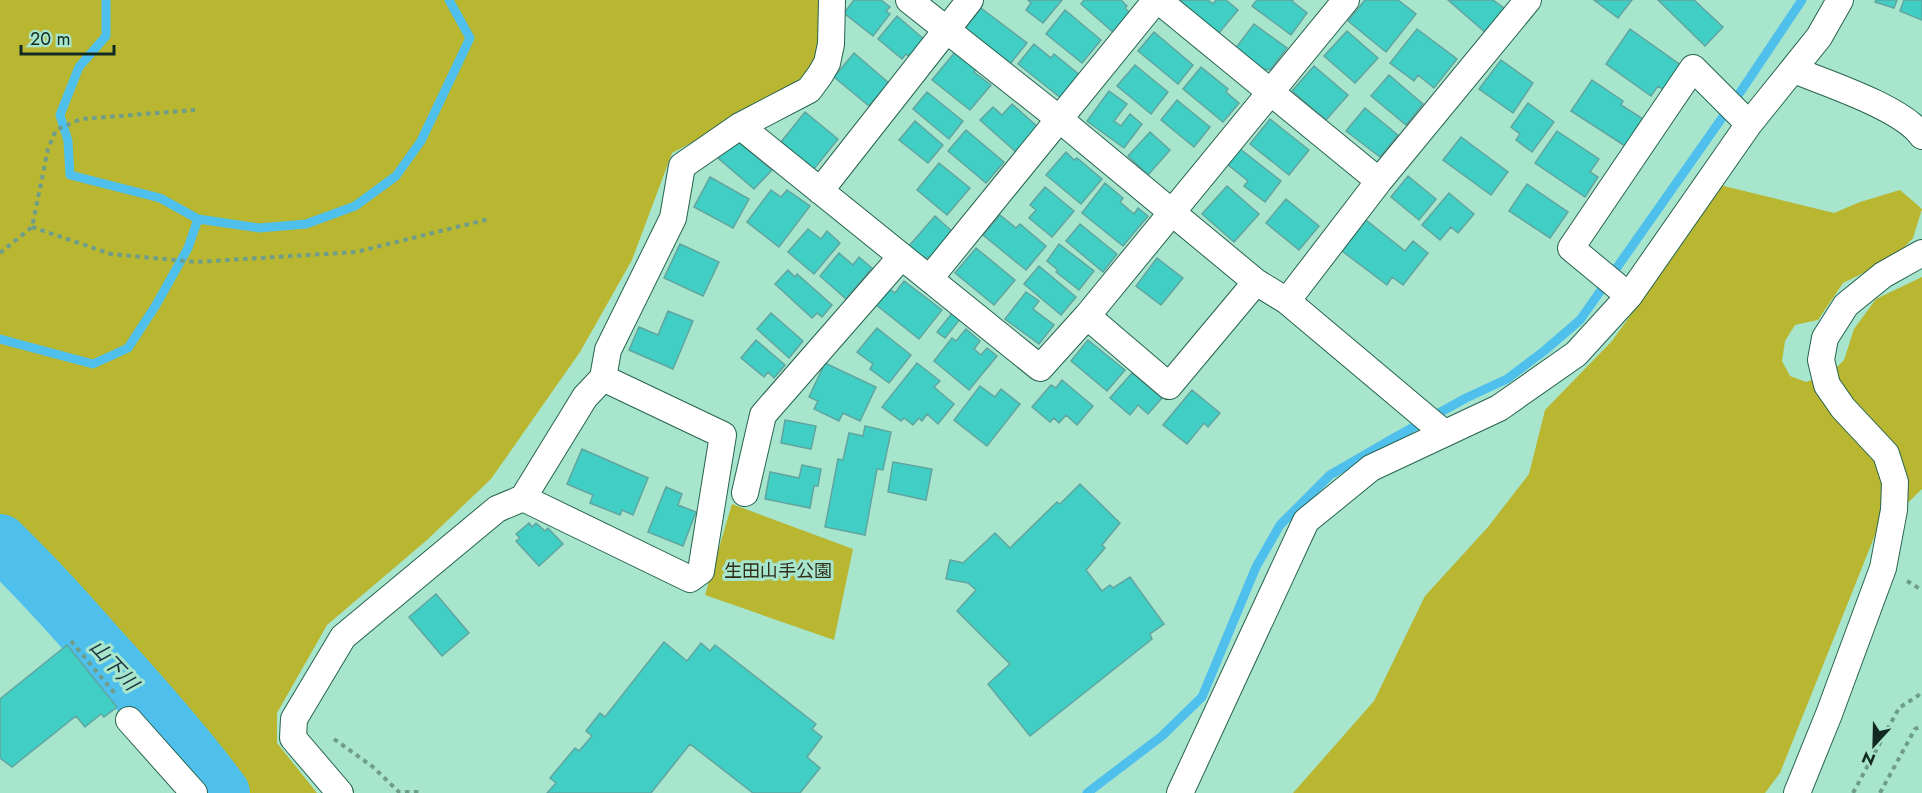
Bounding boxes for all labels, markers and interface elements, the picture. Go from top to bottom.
scale bar [21,18,114,56]
text: 20 m [30,26,70,52]
park label: 生田山手公園 [724,558,832,584]
water label: 山下川 [83,634,146,699]
north arrow [1844,715,1904,775]
text: N [1858,745,1879,771]

